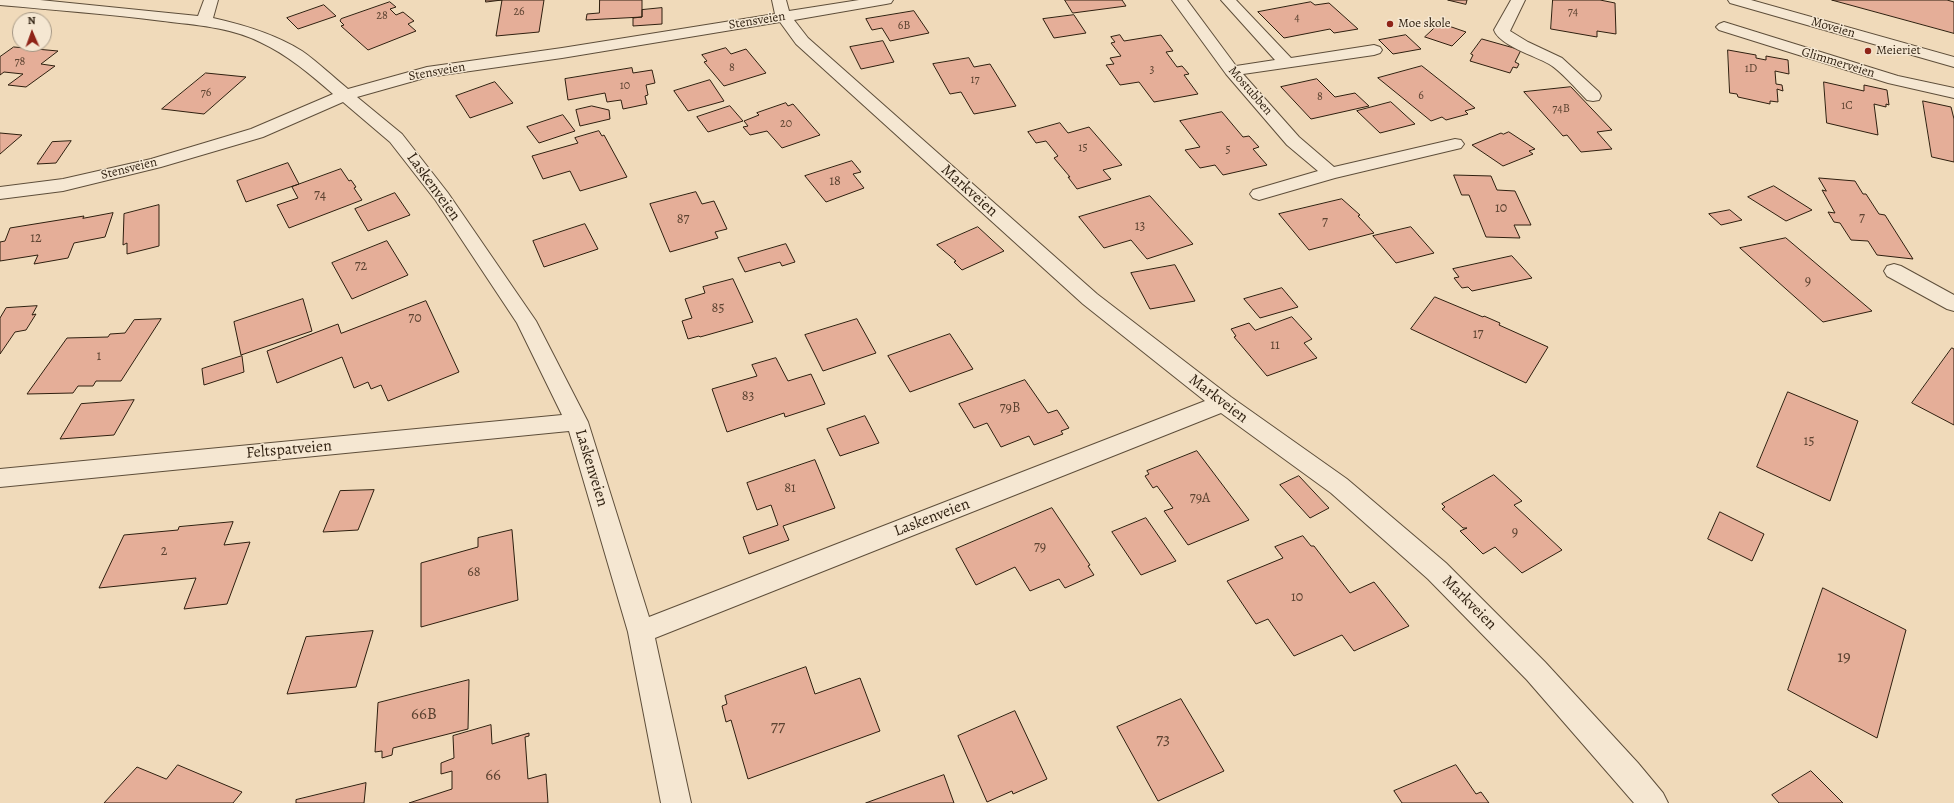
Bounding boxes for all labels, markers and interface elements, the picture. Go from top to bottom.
house number: 26 [513,5,525,19]
house number: 74 [1568,5,1578,19]
house number: 28 [376,9,388,23]
street label: Stensveien [727,9,787,33]
house number: 4 [1294,11,1300,25]
north arrow [12,12,52,52]
text: N [27,13,36,28]
street label: Moveien [1809,14,1857,42]
place label: Moe skole [1398,16,1451,32]
house number: 6B [898,19,910,33]
marker: Moe skole [1385,19,1395,29]
place label: Meieriet [1876,43,1921,59]
street label: Glimmerveien [1799,44,1877,82]
marker: Meieriet [1863,46,1873,56]
house number: 78 [15,55,25,69]
street label: Stensveien [407,59,467,85]
house number: 8 [729,61,735,75]
house number: 1D [1745,62,1757,76]
house number: 3 [1150,63,1154,77]
street label: Mostubben [1224,63,1276,119]
house number: 17 [970,73,980,87]
house number: 10 [620,79,630,93]
house number: 76 [201,86,211,100]
house number: 6 [1418,89,1424,103]
house number: 8 [1317,90,1323,104]
house number: 1C [1841,99,1853,113]
house number: 74B [1552,102,1570,116]
house number: 20 [780,117,792,131]
house number: 15 [1078,141,1088,155]
house number: 5 [1225,143,1231,157]
street label: Laskenveien [402,149,464,225]
street label: Stensveien [99,154,159,184]
street label: Markveien [937,161,1001,221]
house number: 18 [829,174,841,190]
house number: 74 [314,188,326,204]
house number: 10 [1495,201,1507,217]
house number: 7 [1859,211,1865,227]
house number: 87 [677,212,689,228]
house number: 7 [1322,215,1328,231]
house number: 13 [1135,219,1145,235]
house number: 12 [30,231,42,247]
house number: 72 [355,259,367,275]
house number: 9 [1805,274,1811,290]
house number: 85 [712,301,724,317]
house number: 70 [408,311,422,327]
house number: 17 [1473,327,1483,343]
house number: 11 [1270,338,1280,354]
house number: 1 [97,349,101,365]
street label: Markveien [1185,370,1251,428]
house number: 83 [742,389,754,405]
house number: 79B [1000,401,1020,417]
street label: Laskenveien [570,427,612,509]
house number: 15 [1804,434,1814,450]
street label: Feltspatveien [245,437,333,463]
house number: 81 [784,481,796,497]
house number: 79A [1190,491,1210,507]
street label: Laskenveien [891,495,973,541]
house number: 9 [1512,525,1518,541]
house number: 79 [1034,540,1046,556]
house number: 2 [161,544,167,560]
house number: 68 [467,565,481,581]
street label: Markveien [1438,572,1500,634]
house number: 10 [1291,590,1303,606]
house number: 19 [1837,648,1851,668]
house number: 66B [411,705,437,725]
house number: 77 [771,717,785,737]
house number: 73 [1156,730,1170,750]
house number: 66 [485,766,501,786]

